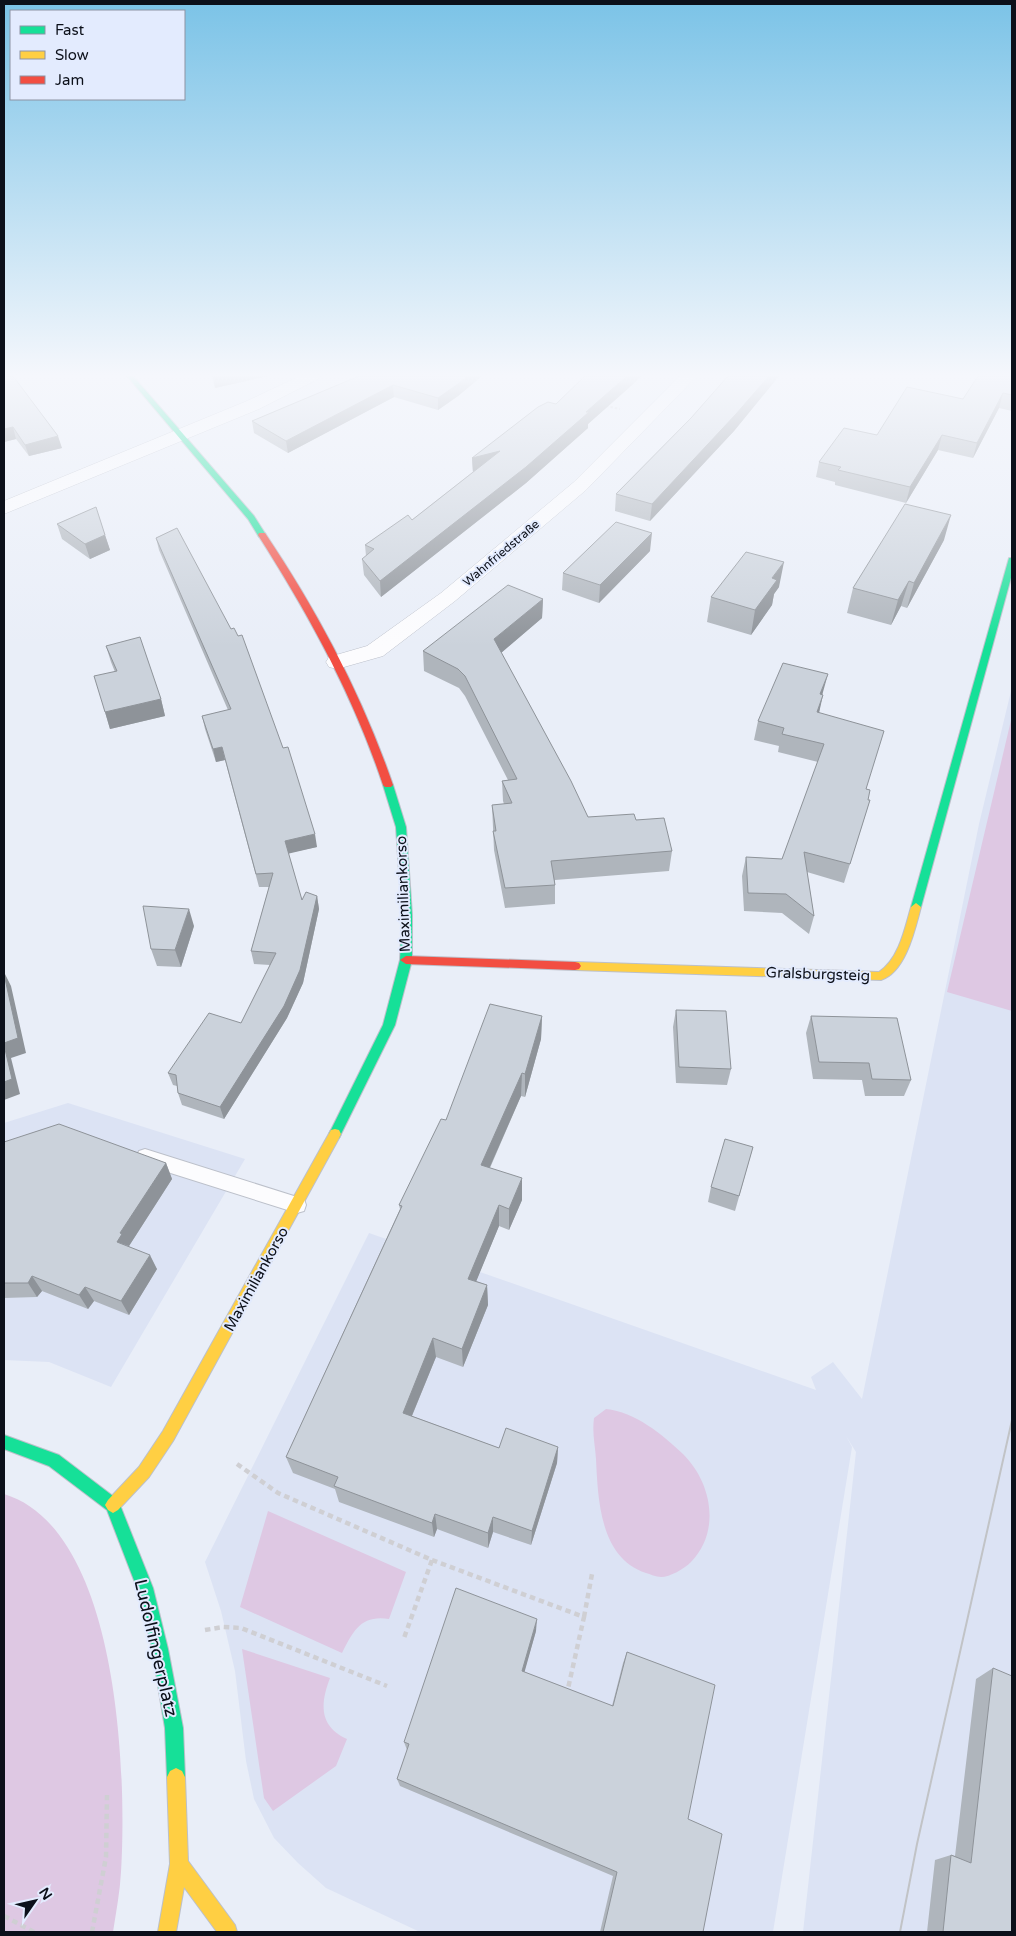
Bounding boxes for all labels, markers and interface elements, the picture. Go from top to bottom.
legend [10,10,185,100]
text: Fast [55,21,85,39]
text: Slow [55,46,89,64]
text: Jam [55,71,84,89]
street label: Wahnfriedstraße [460,517,542,589]
street label: Maximiliankorso [392,835,414,953]
street label: Gralsburgsteig [765,963,871,985]
street label: Maximiliankorso [220,1224,292,1334]
street label: Ludolfingerplatz [129,1577,183,1719]
north arrow [10,1876,60,1926]
text: N [35,1885,56,1903]

